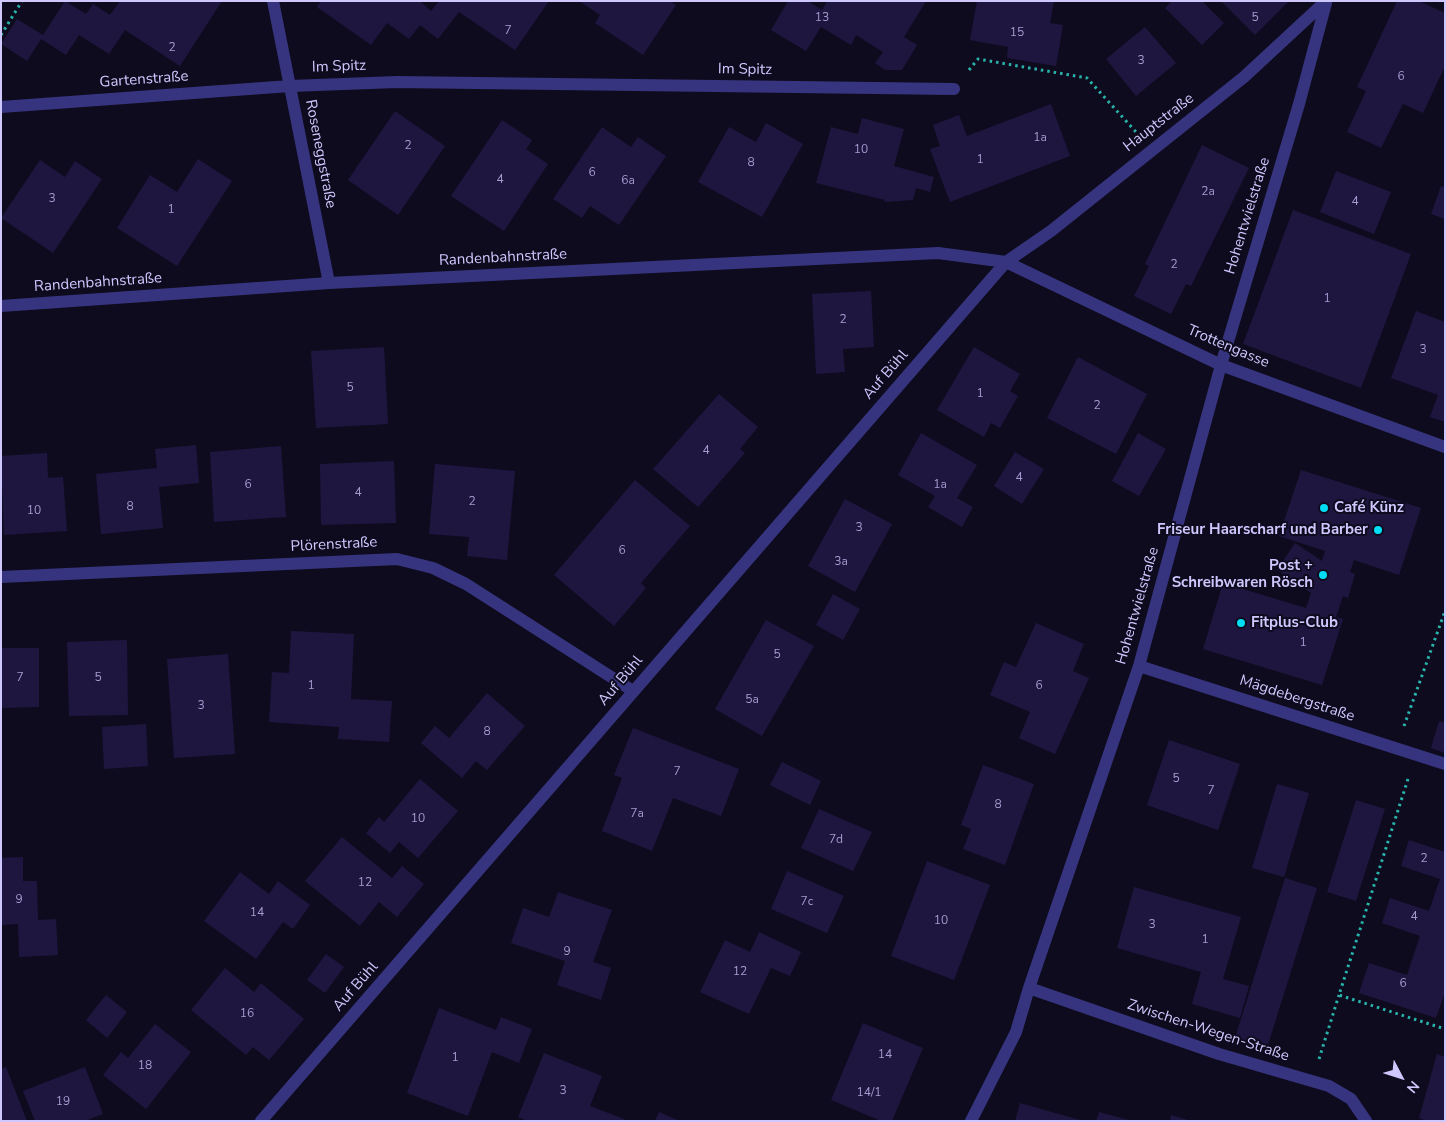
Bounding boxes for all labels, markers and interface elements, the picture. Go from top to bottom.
house number: 13 [815,11,829,25]
house number: 5 [1251,11,1259,25]
house number: 7 [504,24,512,38]
house number: 15 [1010,26,1024,40]
house number: 2 [168,41,176,55]
house number: 3 [1137,54,1145,68]
street label: Im Spitz [312,57,366,77]
street label: Im Spitz [718,61,772,79]
street label: Gartenstraße [99,68,189,92]
house number: 6 [1397,70,1405,84]
street label: Hauptstraße [1120,90,1198,156]
street label: Roseneggstraße [301,98,339,210]
house number: 1a [1033,131,1047,145]
house number: 2 [404,139,412,153]
house number: 10 [854,143,868,157]
house number: 1 [976,153,984,167]
street label: Hohentwielstraße [1222,155,1274,277]
house number: 8 [747,156,755,170]
house number: 6 [588,166,596,180]
house number: 4 [496,173,504,187]
house number: 6a [621,174,635,188]
house number: 2a [1201,185,1215,199]
house number: 3 [48,192,56,206]
house number: 4 [1351,195,1359,209]
house number: 1 [167,203,175,217]
street label: Randenbahnstraße [438,246,568,270]
house number: 2 [1170,258,1178,272]
street label: Randenbahnstraße [33,270,163,296]
house number: 1 [1323,292,1331,306]
house number: 2 [839,313,847,327]
street label: Trottengasse [1184,322,1272,372]
house number: 3 [1419,343,1427,357]
street label: Auf Bühl [860,347,912,403]
house number: 5 [346,381,354,395]
house number: 1 [976,387,984,401]
house number: 2 [1093,399,1101,413]
house number: 4 [702,444,710,458]
house number: 4 [1015,471,1023,485]
house number: 6 [244,478,252,492]
house number: 1a [933,478,947,492]
house number: 4 [354,486,362,500]
house number: 2 [468,495,476,509]
place label: Café Künz [1334,499,1404,517]
house number: 8 [126,500,134,514]
marker: Café Künz [1318,502,1330,514]
house number: 10 [27,504,41,518]
house number: 3 [855,521,863,535]
place label: Friseur Haarscharf und Barber [1157,521,1368,539]
marker: Friseur Haarscharf und Barber [1372,524,1384,536]
street label: Plörenstraße [290,534,378,556]
house number: 6 [618,544,626,558]
street label: Hohentwielstraße [1113,545,1163,667]
house number: 3a [834,555,848,569]
place label: Post + Schreibwaren Rösch [1172,557,1313,592]
marker: Post + Schreibwaren Rösch [1317,569,1329,581]
place label: Fitplus-Club [1251,614,1338,632]
marker: Fitplus-Club [1235,617,1247,629]
house number: 1 [1299,636,1307,650]
house number: 5 [773,648,781,662]
street label: Auf Bühl [595,652,647,710]
house number: 7 [16,671,24,685]
house number: 5 [94,671,102,685]
street label: Mägdebergstraße [1237,672,1357,726]
house number: 1 [307,679,315,693]
house number: 6 [1035,679,1043,693]
house number: 5a [745,693,759,707]
house number: 3 [197,699,205,713]
house number: 8 [483,725,491,739]
house number: 7 [673,765,681,779]
house number: 5 [1172,772,1180,786]
house number: 7 [1207,784,1215,798]
house number: 8 [994,798,1002,812]
house number: 7a [630,807,644,821]
house number: 10 [411,812,425,826]
house number: 7d [829,833,843,847]
house number: 2 [1420,852,1428,866]
house number: 12 [358,876,372,890]
house number: 9 [15,893,23,907]
house number: 7c [801,895,813,909]
house number: 14 [250,906,264,920]
house number: 4 [1410,910,1418,924]
house number: 10 [934,914,948,928]
house number: 3 [1148,918,1156,932]
house number: 1 [1201,933,1209,947]
house number: 9 [563,945,571,959]
street label: Auf Bühl [330,959,382,1015]
house number: 12 [733,965,747,979]
house number: 6 [1399,977,1407,991]
street label: Zwischen-Wegen-Straße [1125,996,1291,1066]
house number: 16 [240,1007,254,1021]
house number: 14 [878,1048,892,1062]
house number: 1 [451,1051,459,1065]
north arrow [1376,1052,1426,1102]
house number: 18 [138,1059,152,1073]
text: N [1402,1077,1424,1097]
house number: 3 [559,1084,567,1098]
house number: 14/1 [857,1086,881,1100]
house number: 19 [56,1095,70,1109]

